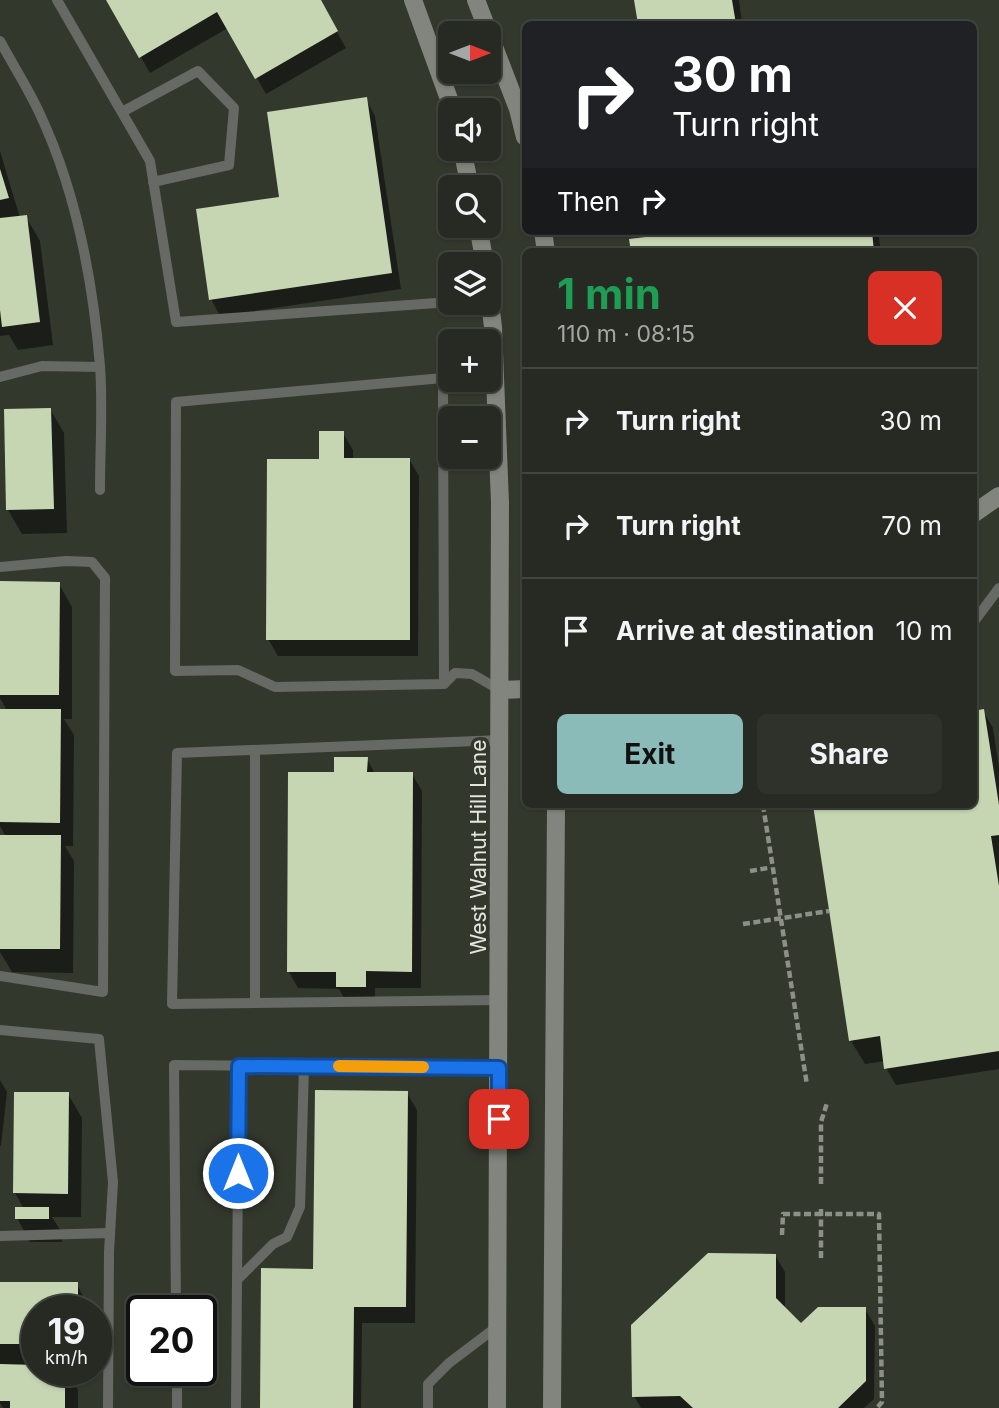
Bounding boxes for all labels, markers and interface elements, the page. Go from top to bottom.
north arrow [438,21,500,84]
map controls [438,21,501,469]
text: 30 m [672,45,793,104]
icon: right [557,49,648,140]
button: sound [438,98,501,161]
text: Turn right [672,105,819,144]
button: search [438,175,501,238]
icon: right [634,182,672,220]
text: Then [557,186,620,217]
button: layers [438,252,501,315]
text: 1 min [557,268,661,319]
button: close [868,271,942,345]
text: 110 m · 08:15 [557,320,695,348]
button: + [438,329,501,392]
icon: right [557,402,595,440]
text: Turn right [616,405,741,436]
text: 30 m [879,405,942,436]
button: − [438,406,501,469]
icon: right [557,507,595,545]
text: Turn right [616,510,741,541]
text: 70 m [881,510,942,541]
icon: arrive [557,612,595,650]
text: Arrive at destination [616,615,875,646]
text: 10 m [896,615,953,646]
button: Exit [557,714,743,794]
button: Share [757,714,942,794]
street label: West Walnut Hill Lane [466,740,491,954]
pin [469,1089,529,1149]
icon: arrive [480,1100,518,1138]
position arrow [201,1136,275,1210]
speed limit sign: 20 [126,1295,217,1386]
text: 19 [48,1310,85,1352]
text: km/h [45,1347,88,1368]

